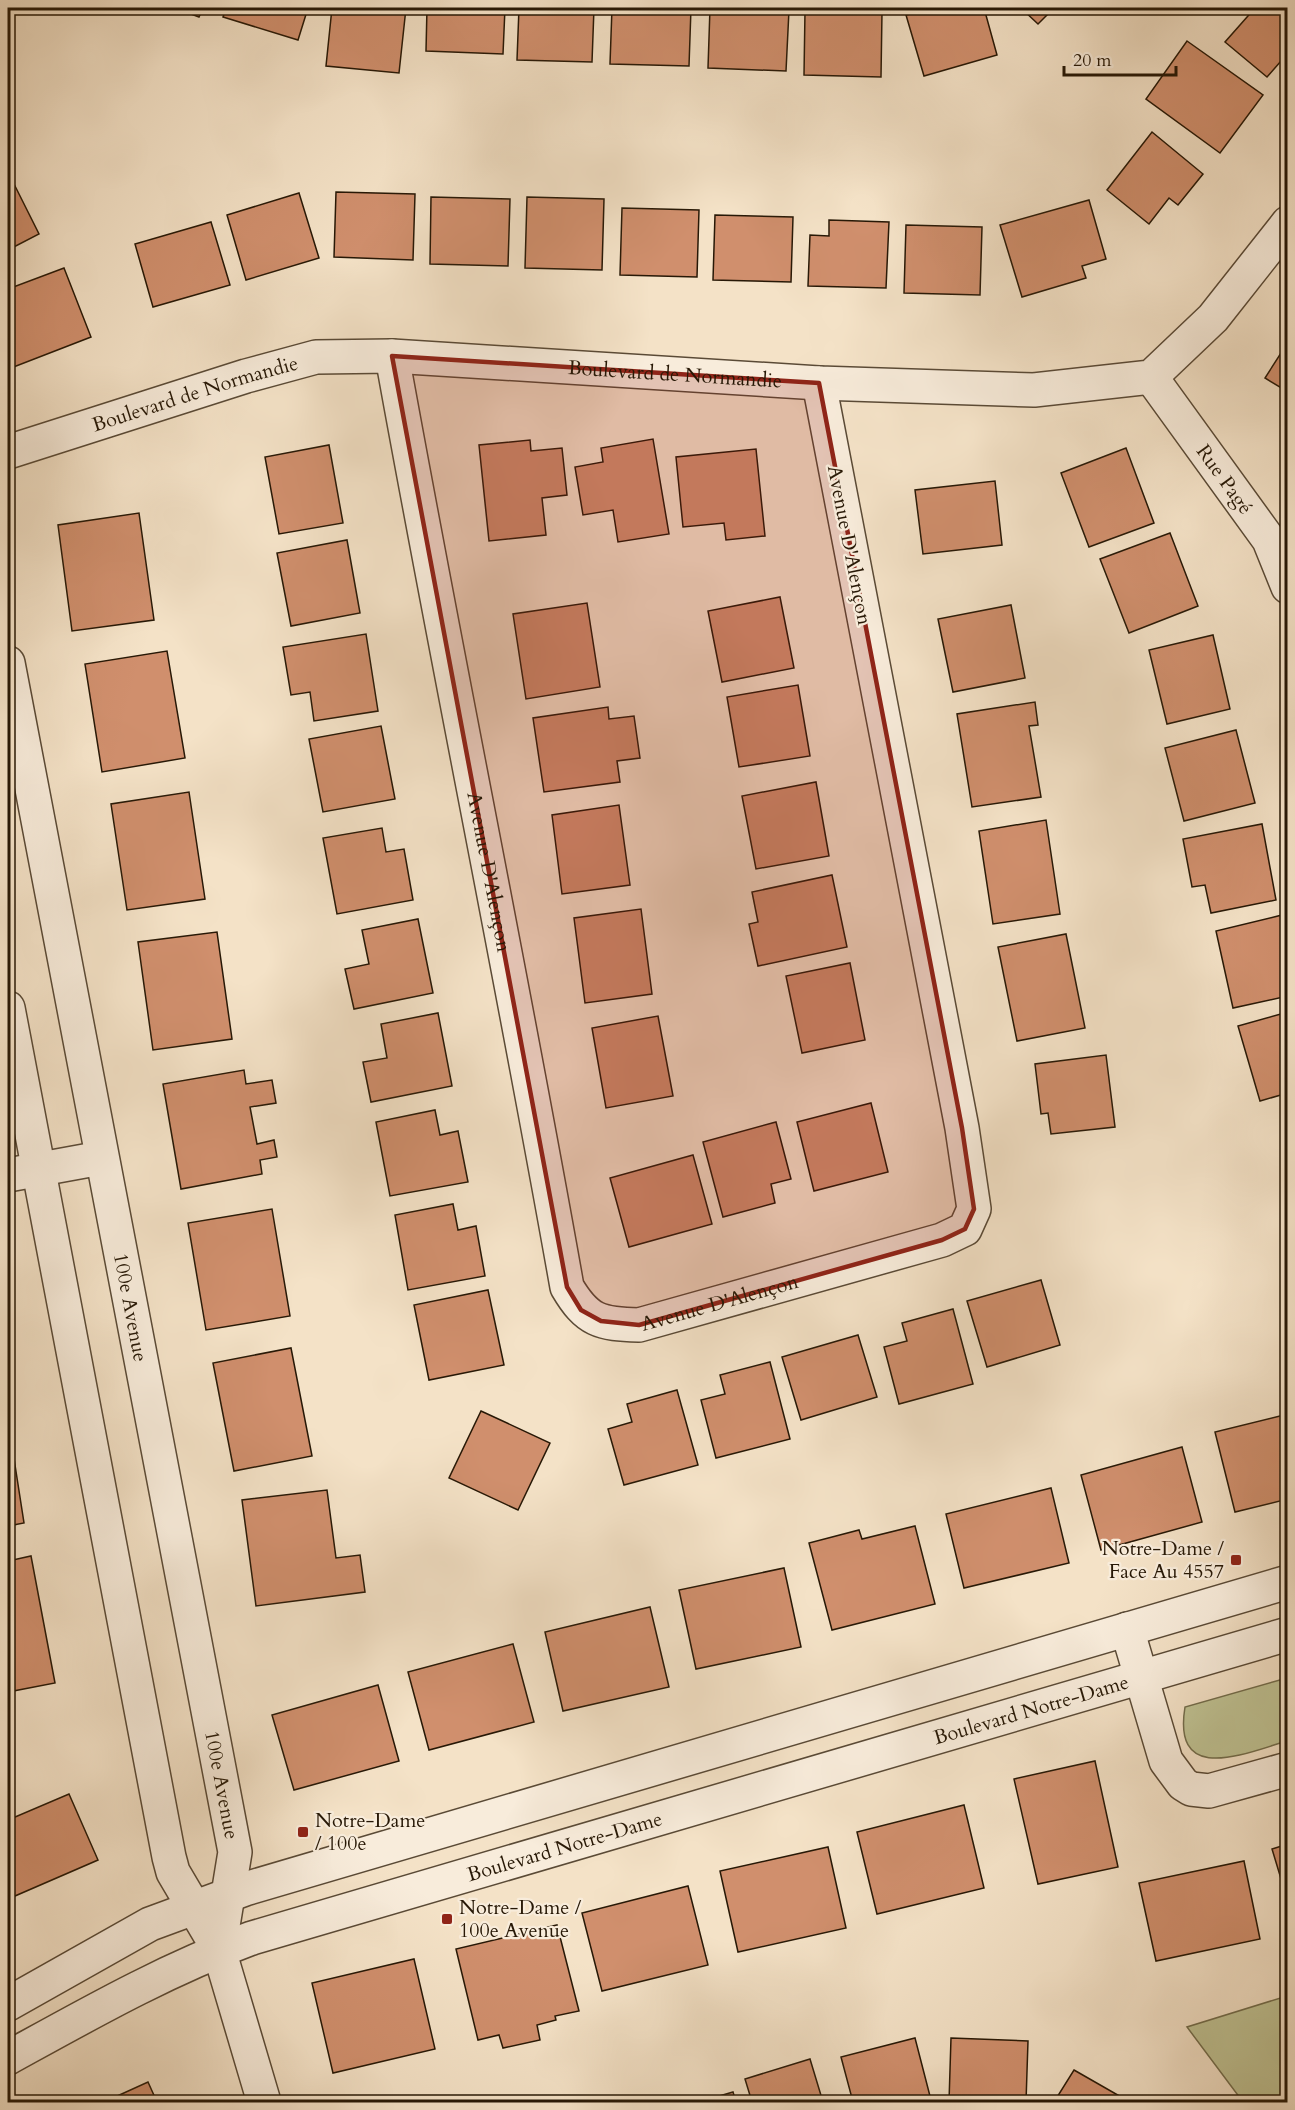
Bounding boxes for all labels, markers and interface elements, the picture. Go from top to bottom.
scale bar [1064,39,1176,77]
text: 20 m [1073,48,1112,73]
street label: Boulevard de Normandie [89,349,301,438]
street label: Boulevard de Normandie [567,354,783,395]
street label: Rue Pagé [1190,439,1259,520]
street label: Avenue D'Alençon [821,463,878,628]
street label: Avenue D'Alençon [460,790,518,955]
street label: 100e Avenue [107,1251,154,1364]
street label: Avenue D'Alençon [638,1268,802,1338]
place label: Notre-Dame / Face Au 4557 [1102,1535,1225,1585]
marker: Notre-Dame / Face Au 4557 [1229,1553,1243,1567]
street label: Boulevard Notre-Dame [930,1668,1132,1751]
street label: 100e Avenue [198,1728,245,1841]
street label: Boulevard Notre-Dame [464,1805,666,1888]
place label: Notre-Dame / 100e [315,1807,425,1857]
marker: Notre-Dame / 100e [296,1825,310,1839]
place label: Notre-Dame / 100e Avenue [459,1894,582,1944]
marker: Notre-Dame / 100e Avenue [440,1912,454,1926]

